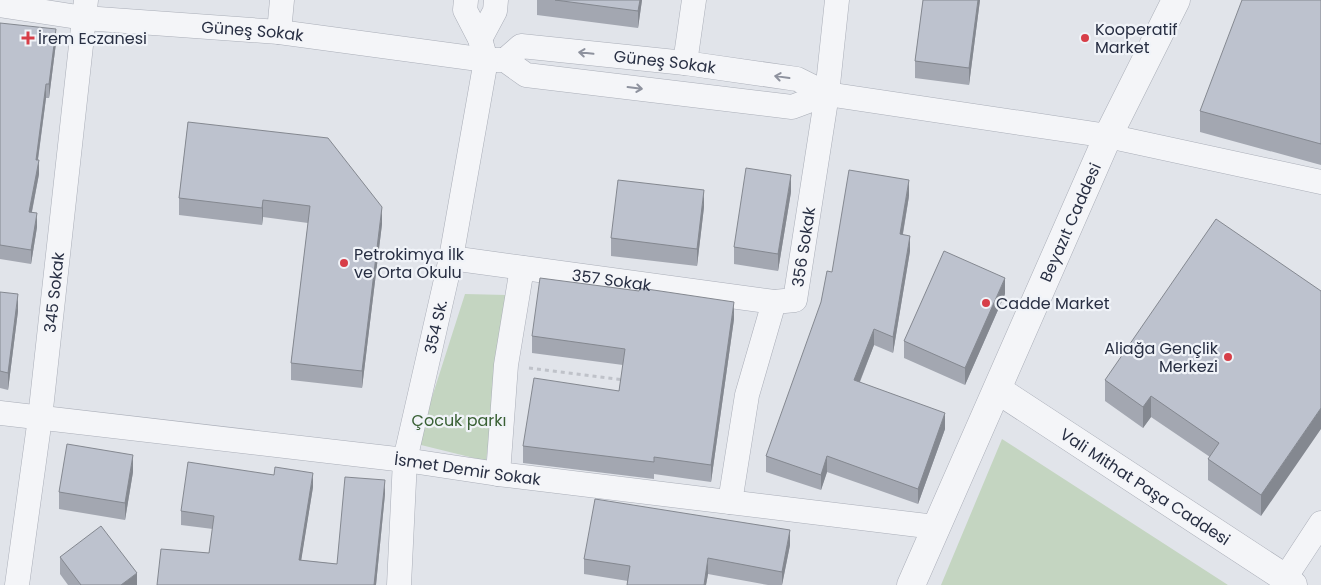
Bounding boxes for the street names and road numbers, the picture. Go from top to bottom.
street label: Güneş Sokak [201,15,306,47]
street label: Güneş Sokak [613,44,718,79]
street label: Beyazıt Caddesi [1034,159,1106,286]
street label: 356 Sokak [786,204,821,289]
street label: 345 Sokak [38,250,70,334]
street label: 357 Sokak [571,263,653,297]
street label: 354 Sk. [418,297,453,356]
street label: Vali Mithat Paşa Caddesi [1056,422,1235,551]
street label: İsmet Demir Sokak [393,447,543,491]

